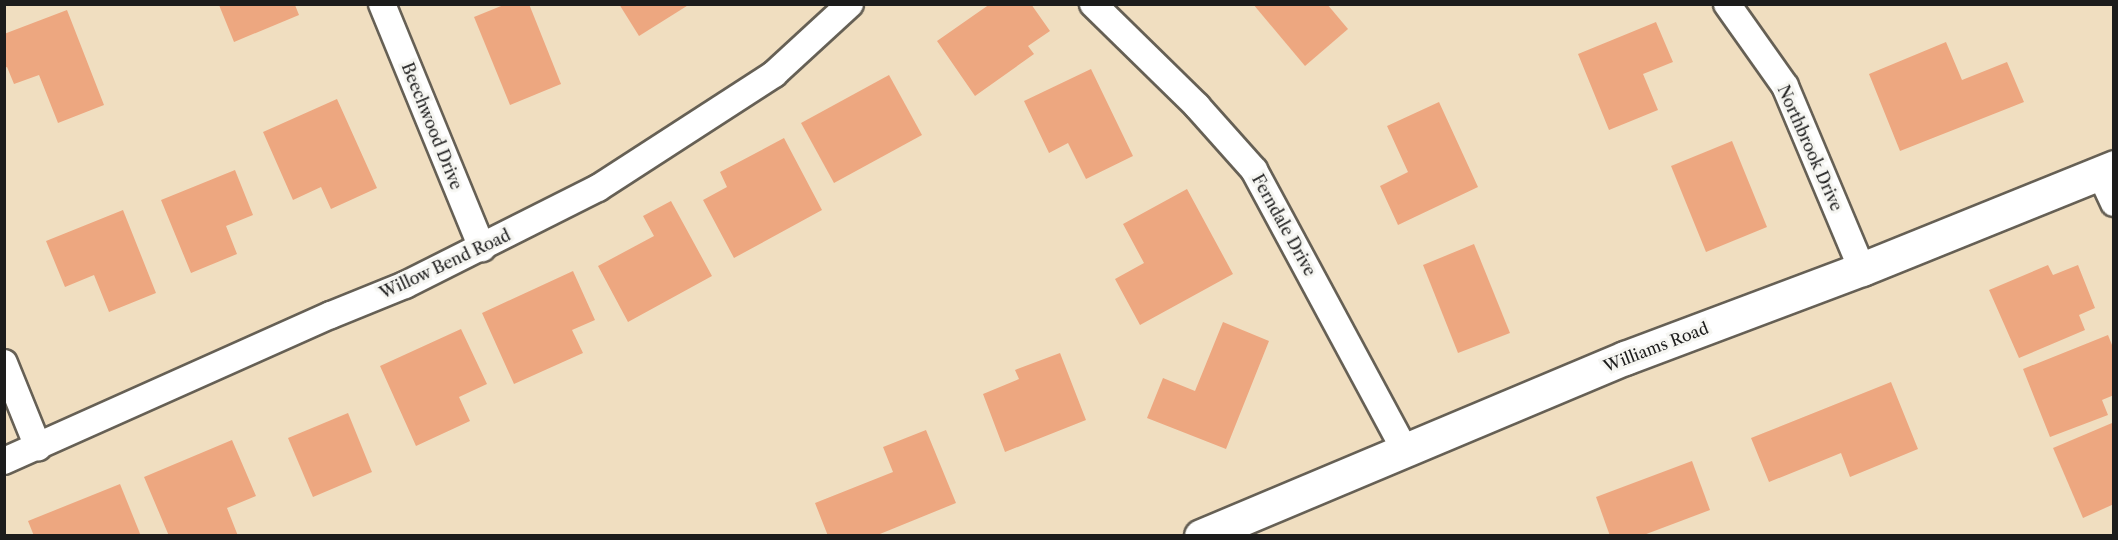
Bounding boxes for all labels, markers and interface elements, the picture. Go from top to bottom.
street label: Beechwood Drive [398,60,466,192]
street label: Northbrook Drive [1774,82,1846,214]
street label: Ferndale Drive [1248,171,1320,279]
street label: Willow Bend Road [376,225,514,303]
street label: Williams Road [1601,318,1711,376]

